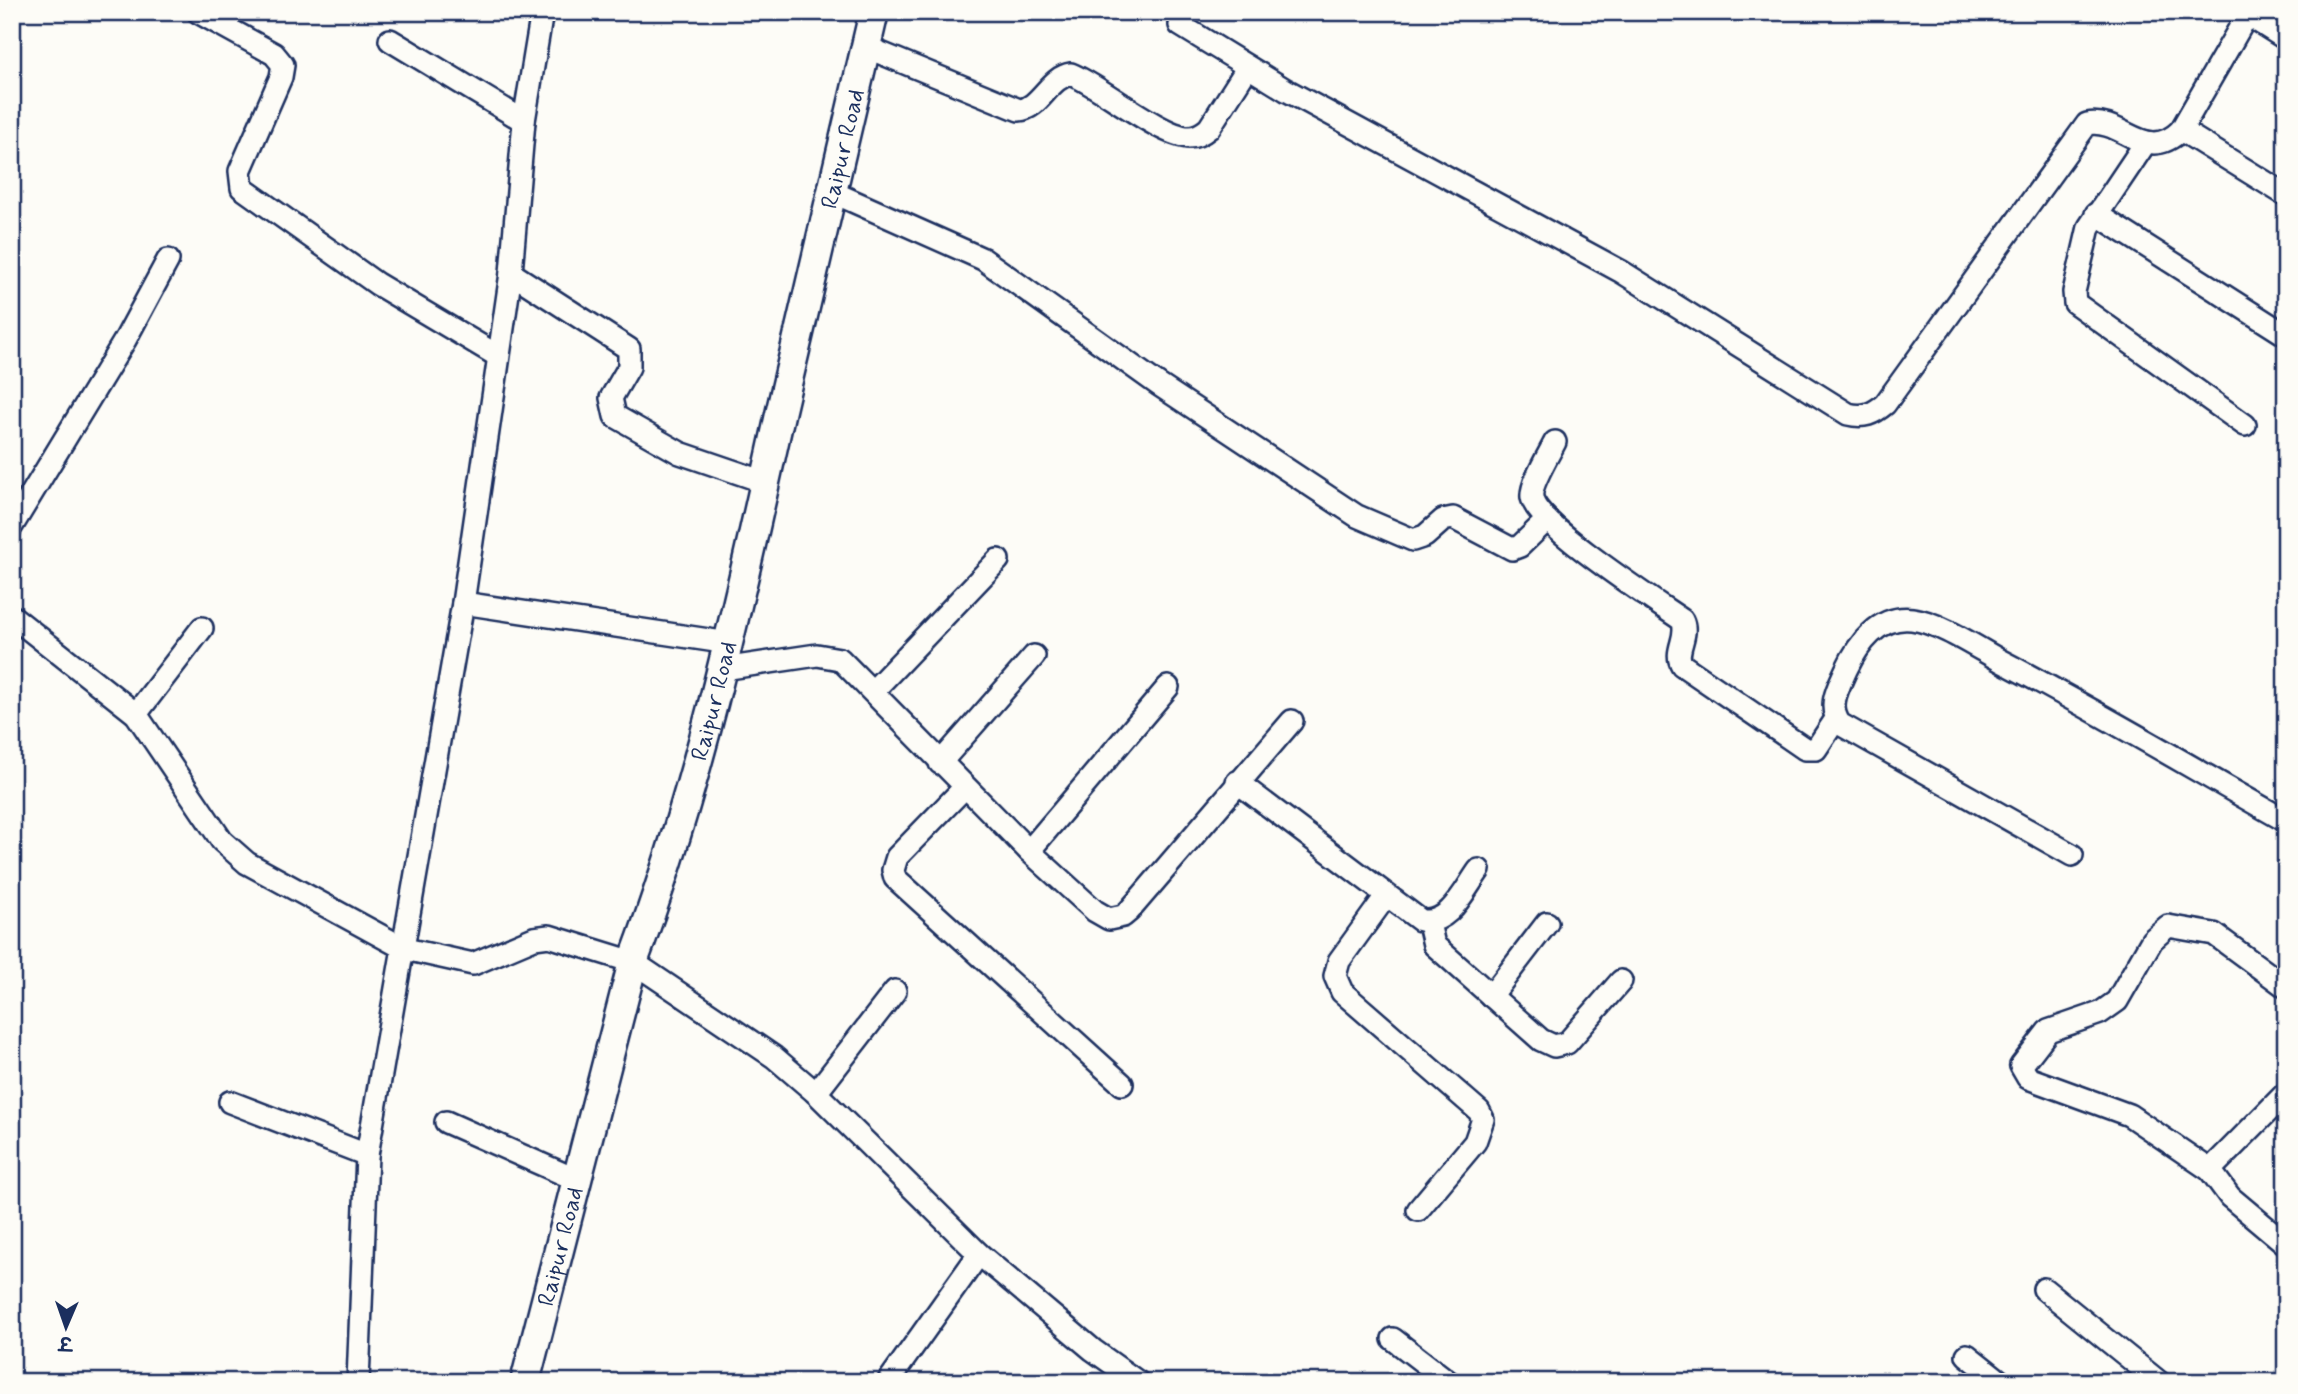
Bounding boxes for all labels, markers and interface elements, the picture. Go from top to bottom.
street label: Raipur Road [815,86,873,212]
street label: Raipur Road [684,638,745,764]
street label: Raipur Road [531,1184,592,1310]
north arrow [32,1292,102,1362]
text: उ [56,1330,74,1355]

